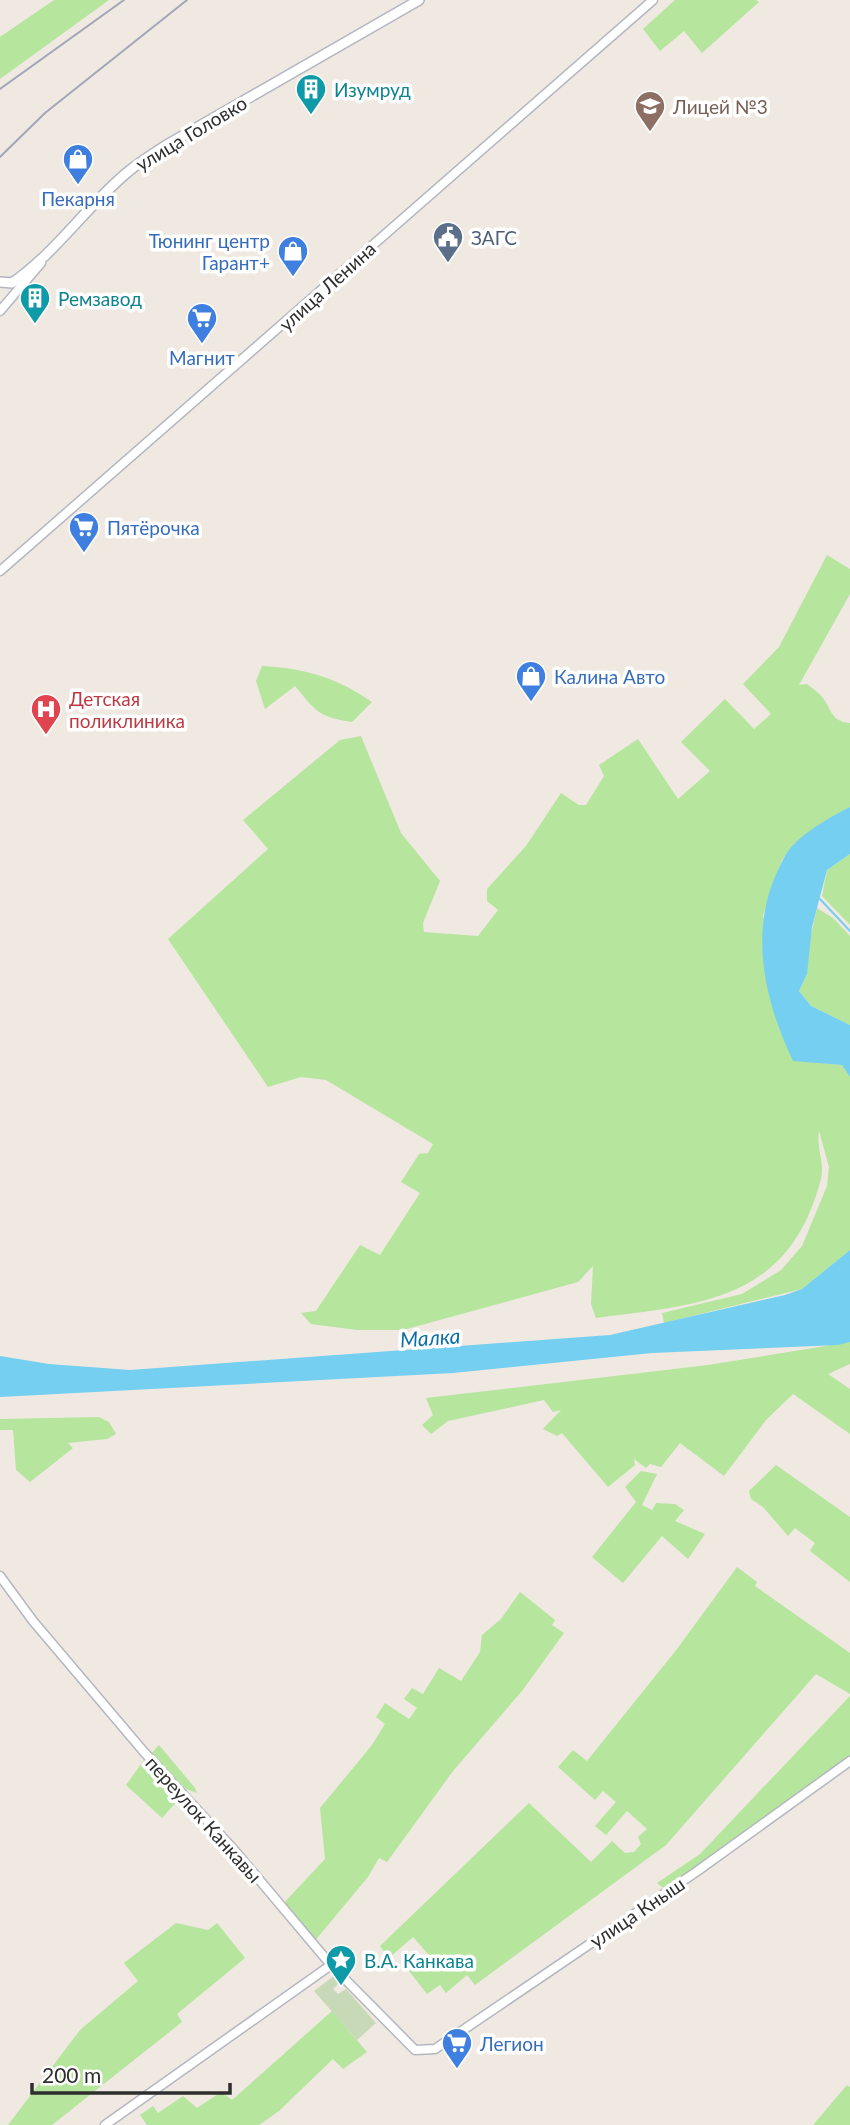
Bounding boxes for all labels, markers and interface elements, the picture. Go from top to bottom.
building icon: Изумруд [294,72,328,116]
place label: Изумруд [334,78,411,101]
school or university icon: Лицей №3 [633,89,667,133]
street label: улица Головко [131,91,251,175]
place label: Лицей №3 [672,95,768,118]
shop icon: Пекарня [61,142,95,186]
place label: Пекарня [41,187,115,210]
public building icon: ЗАГС [431,220,465,264]
place label: ЗАГС [471,226,517,249]
place label: Тюнинг центр Гарант+ [149,229,270,274]
shop icon: Тюнинг центр Гарант+ [276,234,310,278]
street label: улица Ленина [274,237,380,335]
building icon: Ремзавод [18,281,52,325]
place label: Ремзавод [58,287,142,310]
supermarket icon: Магнит [185,301,219,345]
place label: Магнит [169,346,235,369]
supermarket icon: Пятёрочка [67,510,101,554]
place label: Пятёрочка [107,516,200,539]
shop icon: Калина Авто [514,659,548,703]
place label: Калина Авто [554,665,665,688]
place label: Детская поликлиника [69,687,185,732]
hospital icon: Детская поликлиника [29,692,63,736]
water label: Малка [399,1322,461,1352]
street label: переулок Канкавы [141,1751,267,1887]
street label: улица Кныш [585,1872,689,1952]
place icon: В.А. Канкава [324,1943,358,1987]
place label: В.А. Канкава [364,1949,474,1972]
supermarket icon: Легион [440,2026,474,2070]
place label: Легион [479,2032,544,2055]
scale bar [32,2052,229,2096]
text: 200 m [42,2062,101,2087]

